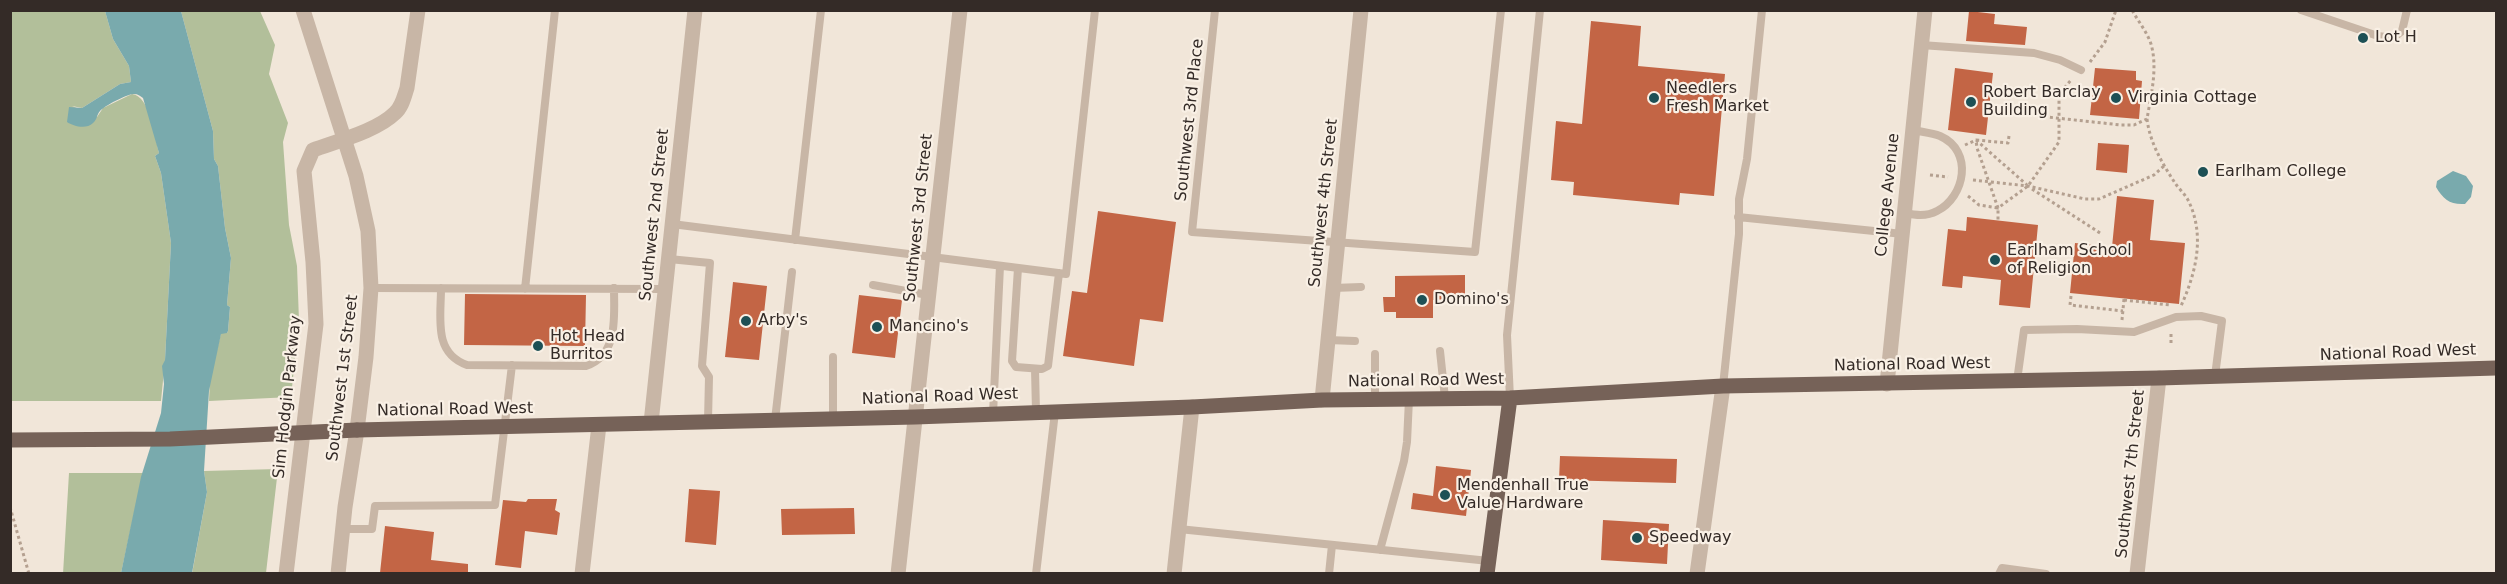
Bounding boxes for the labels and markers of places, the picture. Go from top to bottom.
place label: Lot H [2375,28,2417,48]
marker: Lot H [2356,31,2370,45]
place label: Needlers Fresh Market [1666,79,1769,117]
place label: Robert Barclay Building [1983,83,2101,121]
place label: Virginia Cottage [2128,88,2257,108]
marker: Needlers Fresh Market [1647,91,1661,105]
marker: Virginia Cottage [2109,91,2123,105]
marker: Robert Barclay Building [1964,95,1978,109]
place label: Earlham College [2215,162,2346,182]
marker: Earlham College [2196,165,2210,179]
place label: Earlham School of Religion [2007,241,2132,279]
marker: Earlham School of Religion [1988,253,2002,267]
place label: Domino's [1434,290,1509,310]
marker: Domino's [1415,293,1429,307]
place label: Arby's [758,311,808,331]
marker: Arby's [739,314,753,328]
place label: Mancino's [889,317,969,337]
marker: Mancino's [870,320,884,334]
place label: Hot Head Burritos [550,327,625,365]
marker: Hot Head Burritos [531,339,545,353]
place label: Mendenhall True Value Hardware [1457,476,1589,514]
marker: Mendenhall True Value Hardware [1438,488,1452,502]
place label: Speedway [1649,528,1732,548]
marker: Speedway [1630,531,1644,545]

